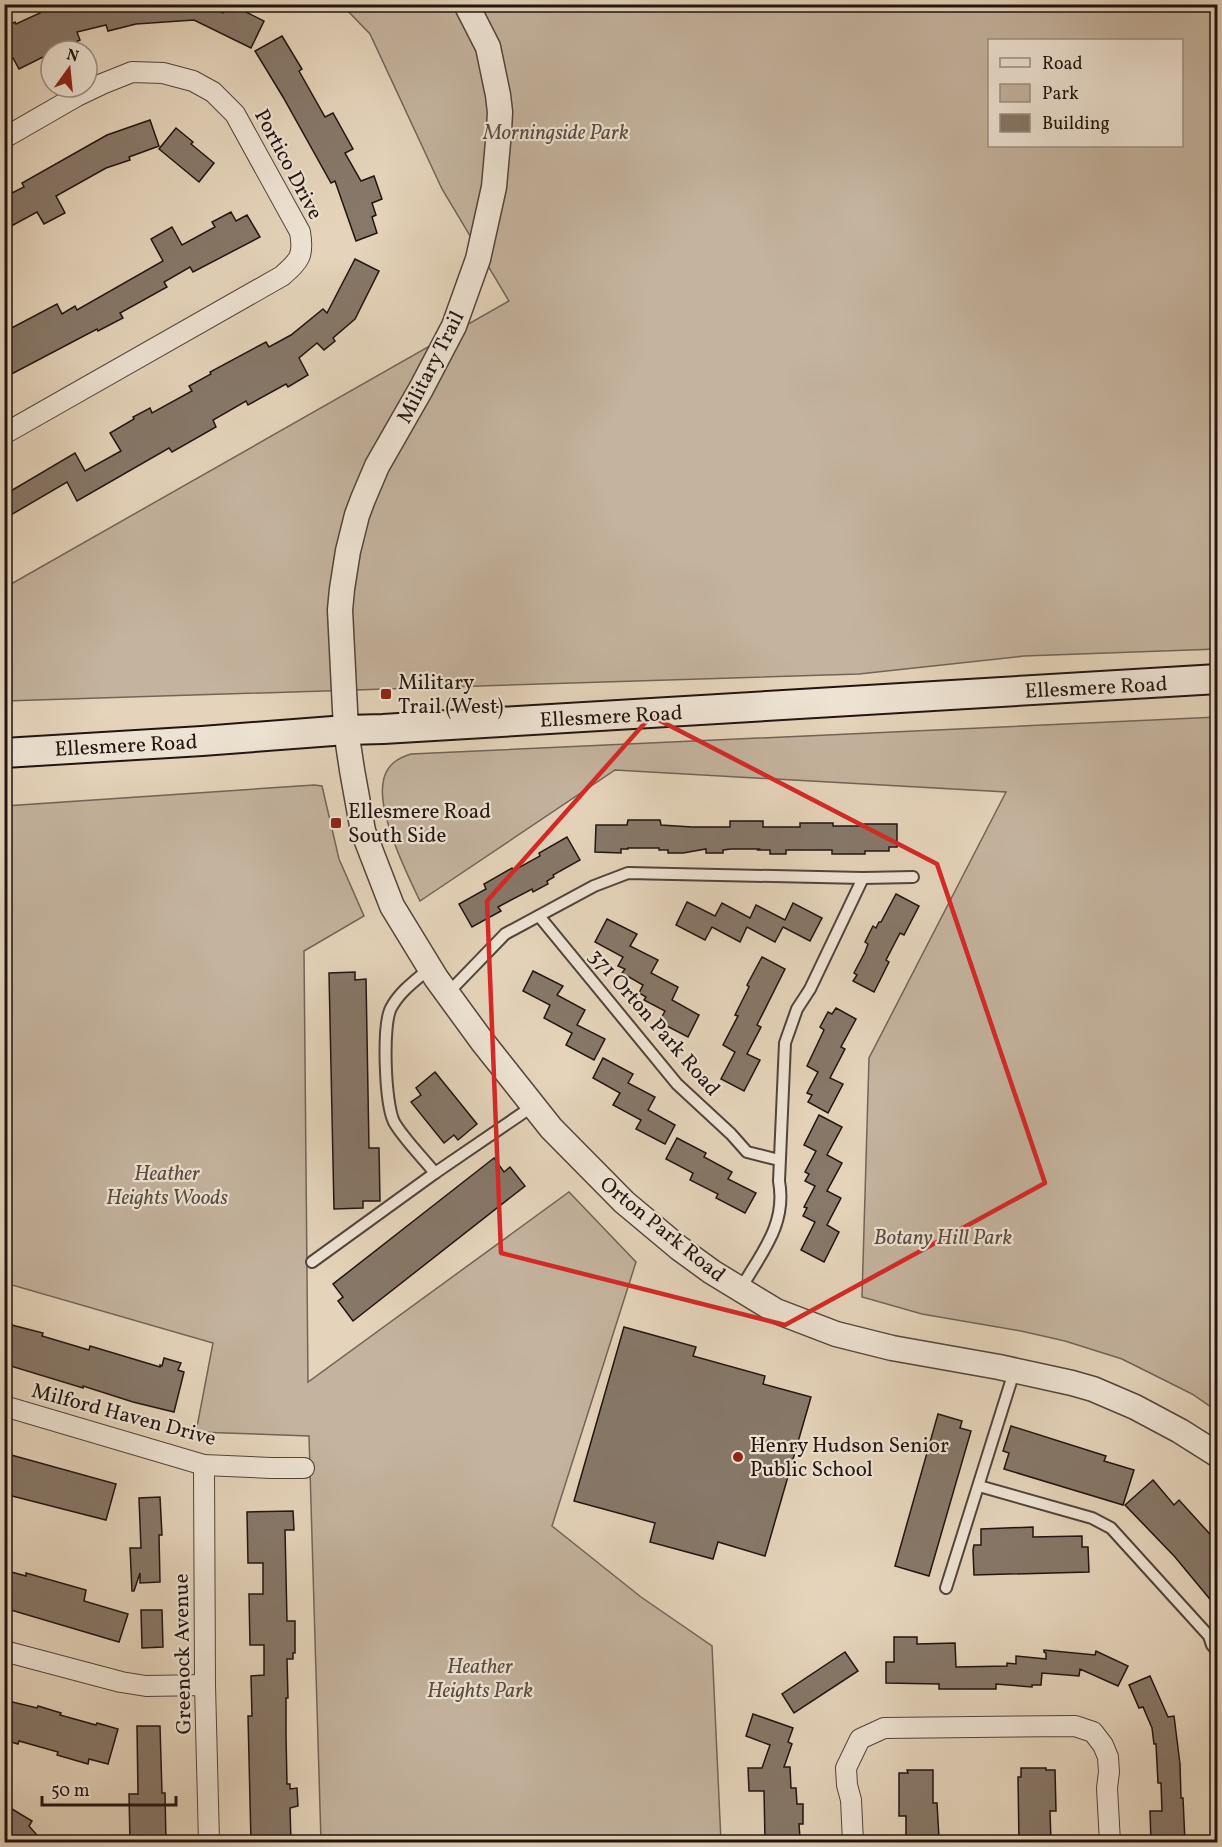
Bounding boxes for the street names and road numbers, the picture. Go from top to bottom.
street label: Portico Drive [246,104,329,225]
street label: Military Trail [391,306,472,429]
street label: Ellesmere Road [1024,670,1168,707]
street label: Ellesmere Road [539,699,683,736]
street label: Ellesmere Road [54,728,198,765]
street label: 371 Orton Park Road [582,943,726,1103]
street label: Orton Park Road [593,1171,731,1290]
street label: Milford Haven Drive [28,1377,219,1454]
street label: Greenock Avenue [168,1573,199,1735]

